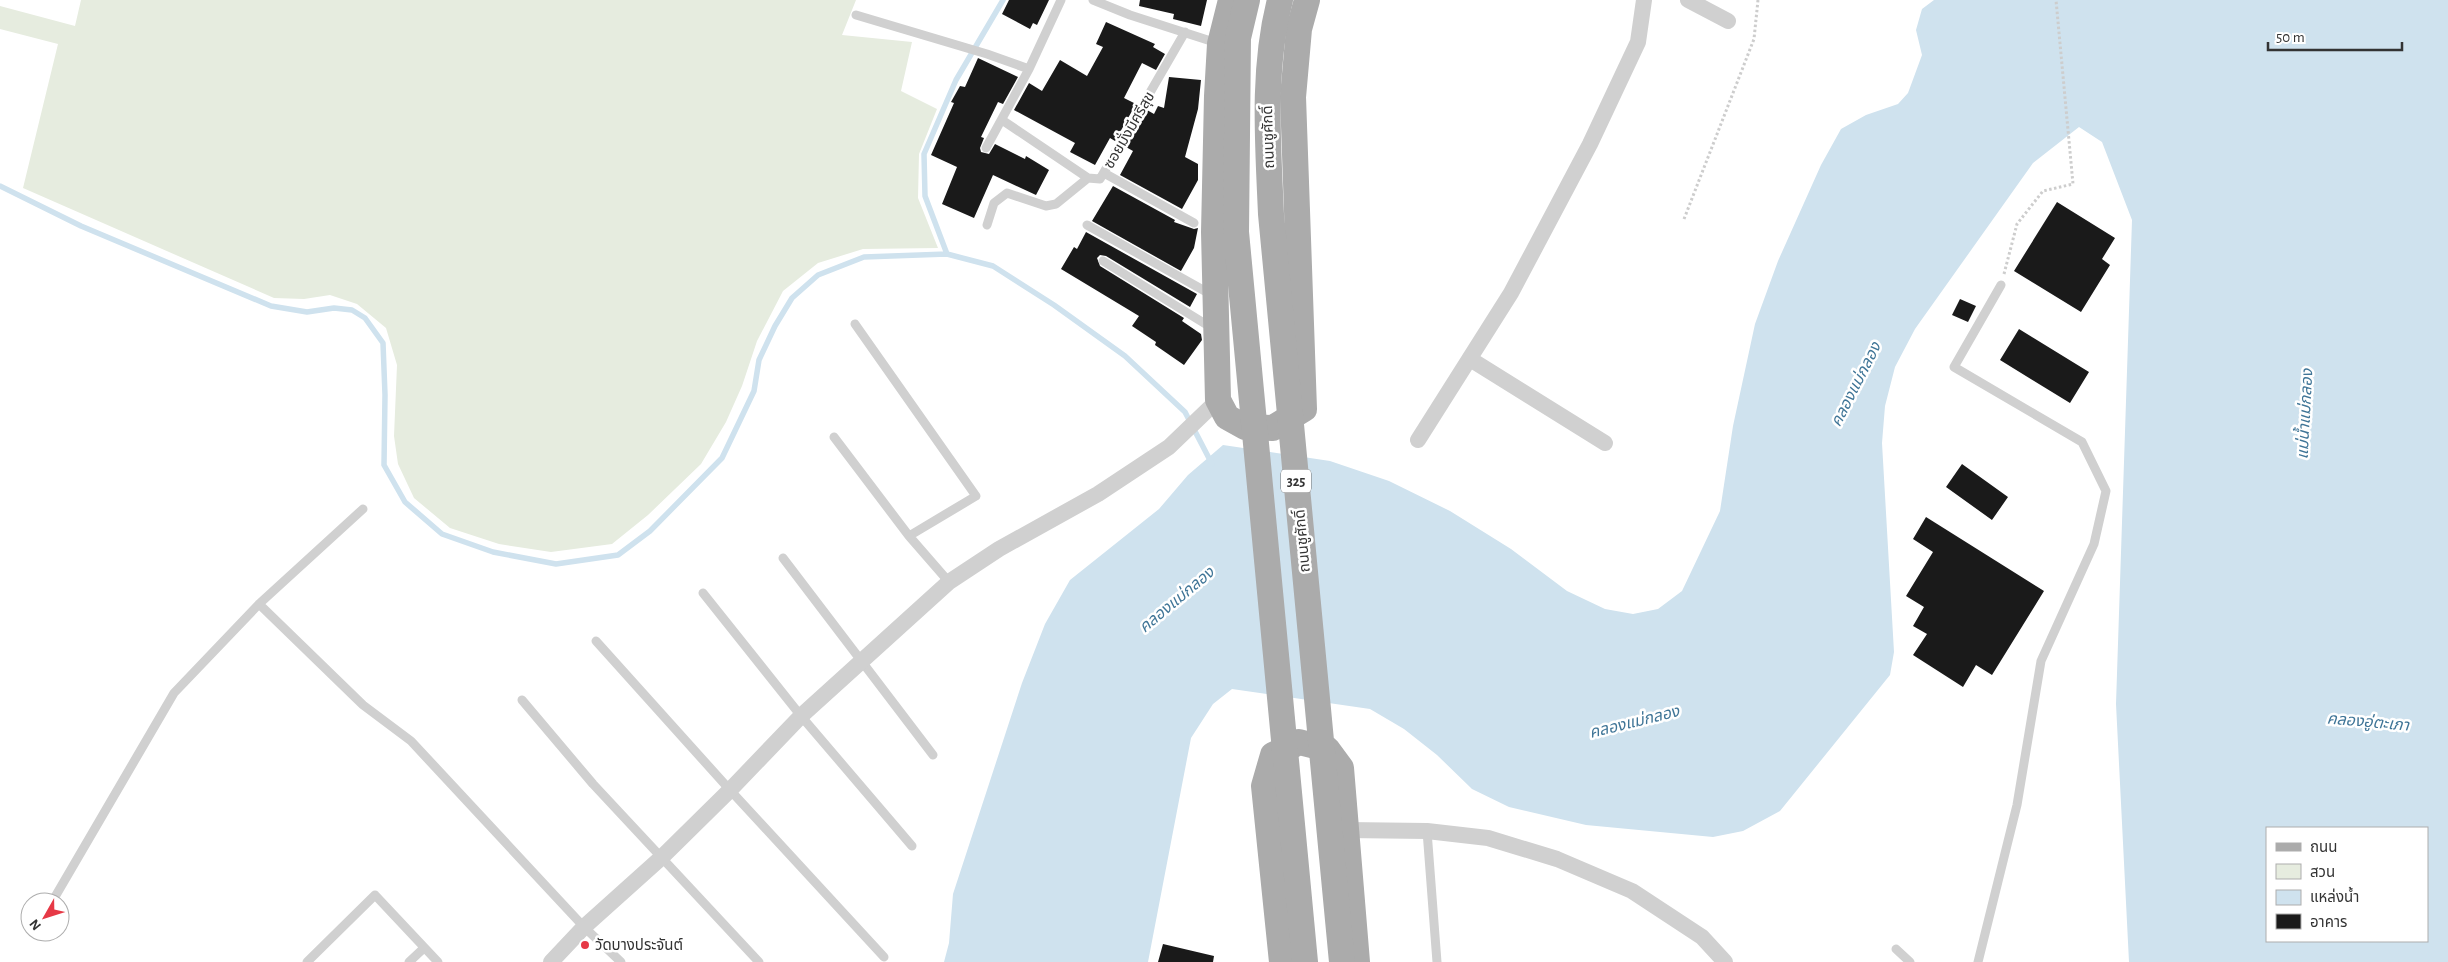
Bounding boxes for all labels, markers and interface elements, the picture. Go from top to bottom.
scale bar [2268,20,2402,52]
text: 50 m [2276,30,2305,45]
street label: ซอยมั่งมีศรีสุข [1099,88,1158,172]
street label: ถนนชูศักดิ์ [1258,105,1278,169]
water label: คลองแม่กลอง [1827,338,1885,429]
water label: แม่น้ำแม่กลอง [2291,367,2315,460]
road number: 325 [1281,470,1311,492]
street label: ถนนชูศักดิ์ [1290,509,1314,573]
water label: คลองแม่กลอง [1136,562,1218,636]
water label: คลองแม่กลอง [1587,702,1682,741]
water label: คลองอู่ตะเภา [2326,709,2411,736]
legend [2266,827,2428,942]
text: ถนน [2310,840,2337,855]
text: สวน [2310,865,2335,880]
text: แหล่งน้ำ [2310,886,2359,905]
north arrow [20,892,70,942]
text: อาคาร [2310,915,2347,930]
text: N [27,916,44,933]
place label: วัดบางประจันต์ [595,937,683,953]
marker: วัดบางประจันต์ [579,939,591,951]

